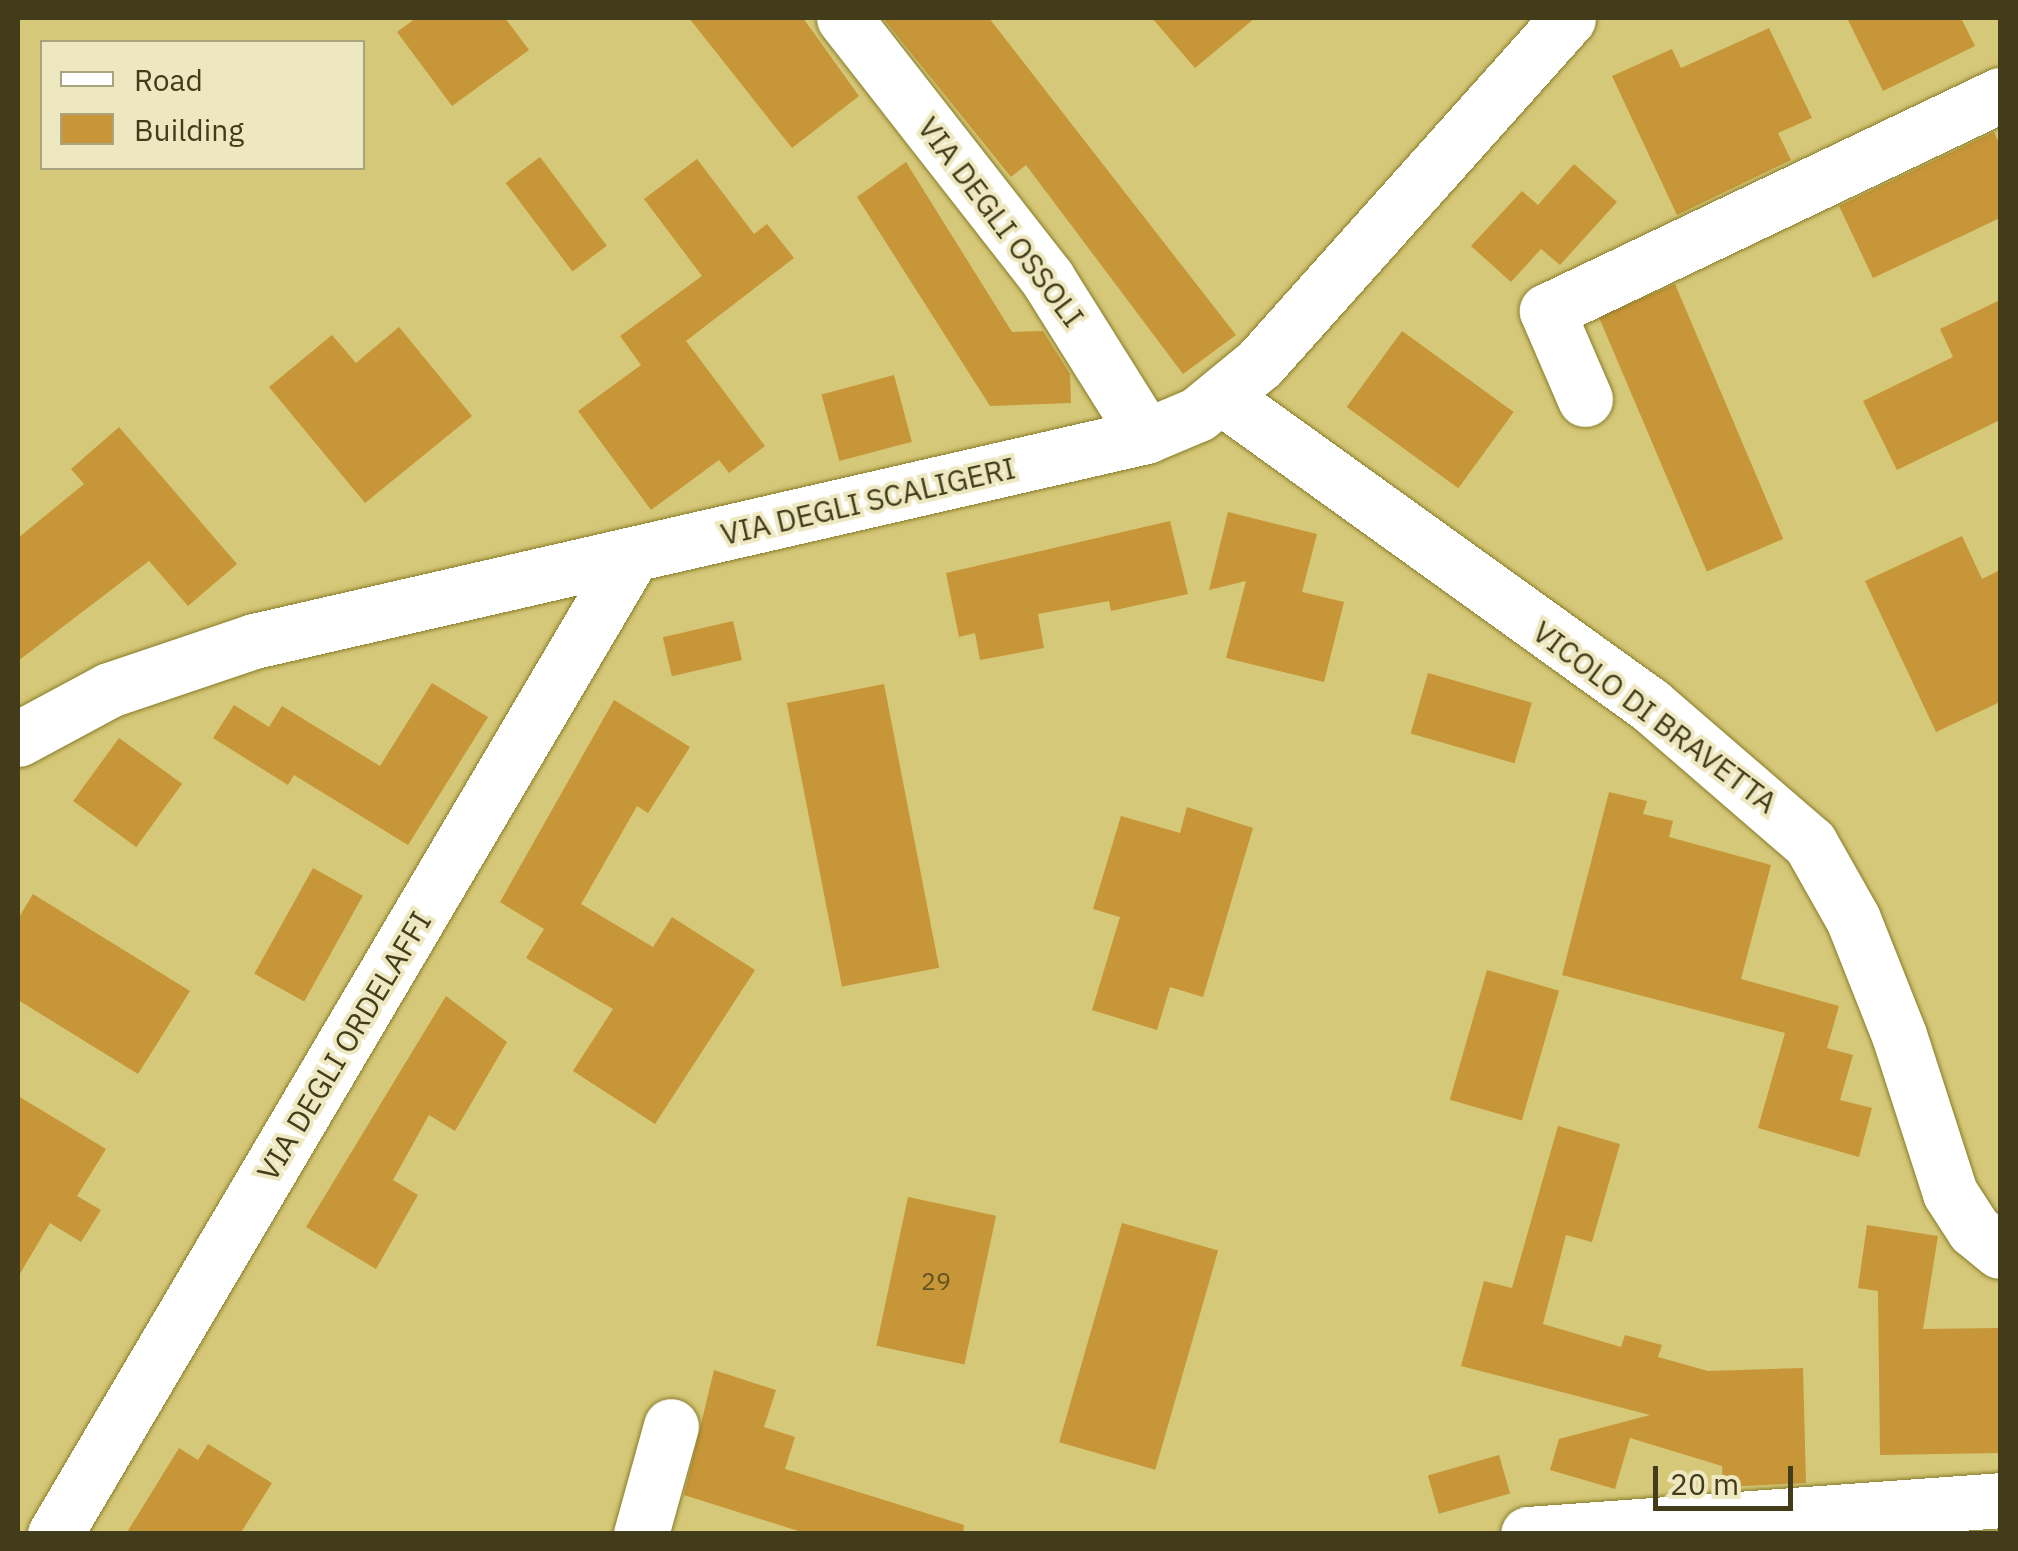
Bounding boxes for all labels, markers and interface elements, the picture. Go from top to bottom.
legend [40,40,365,170]
text: Road [134,60,203,99]
text: Building [134,110,244,149]
street label: VIA DEGLI OSSOLI [910,110,1092,334]
street label: VIA DEGLI SCALIGERI [717,450,1019,552]
street label: VICOLO DI BRAVETTA [1526,613,1784,821]
street label: VIA DEGLI ORDELAFFI [249,905,439,1187]
house number: 29 [921,1266,951,1296]
scale bar [1658,1446,1798,1508]
text: 20 m [1670,1464,1739,1503]

